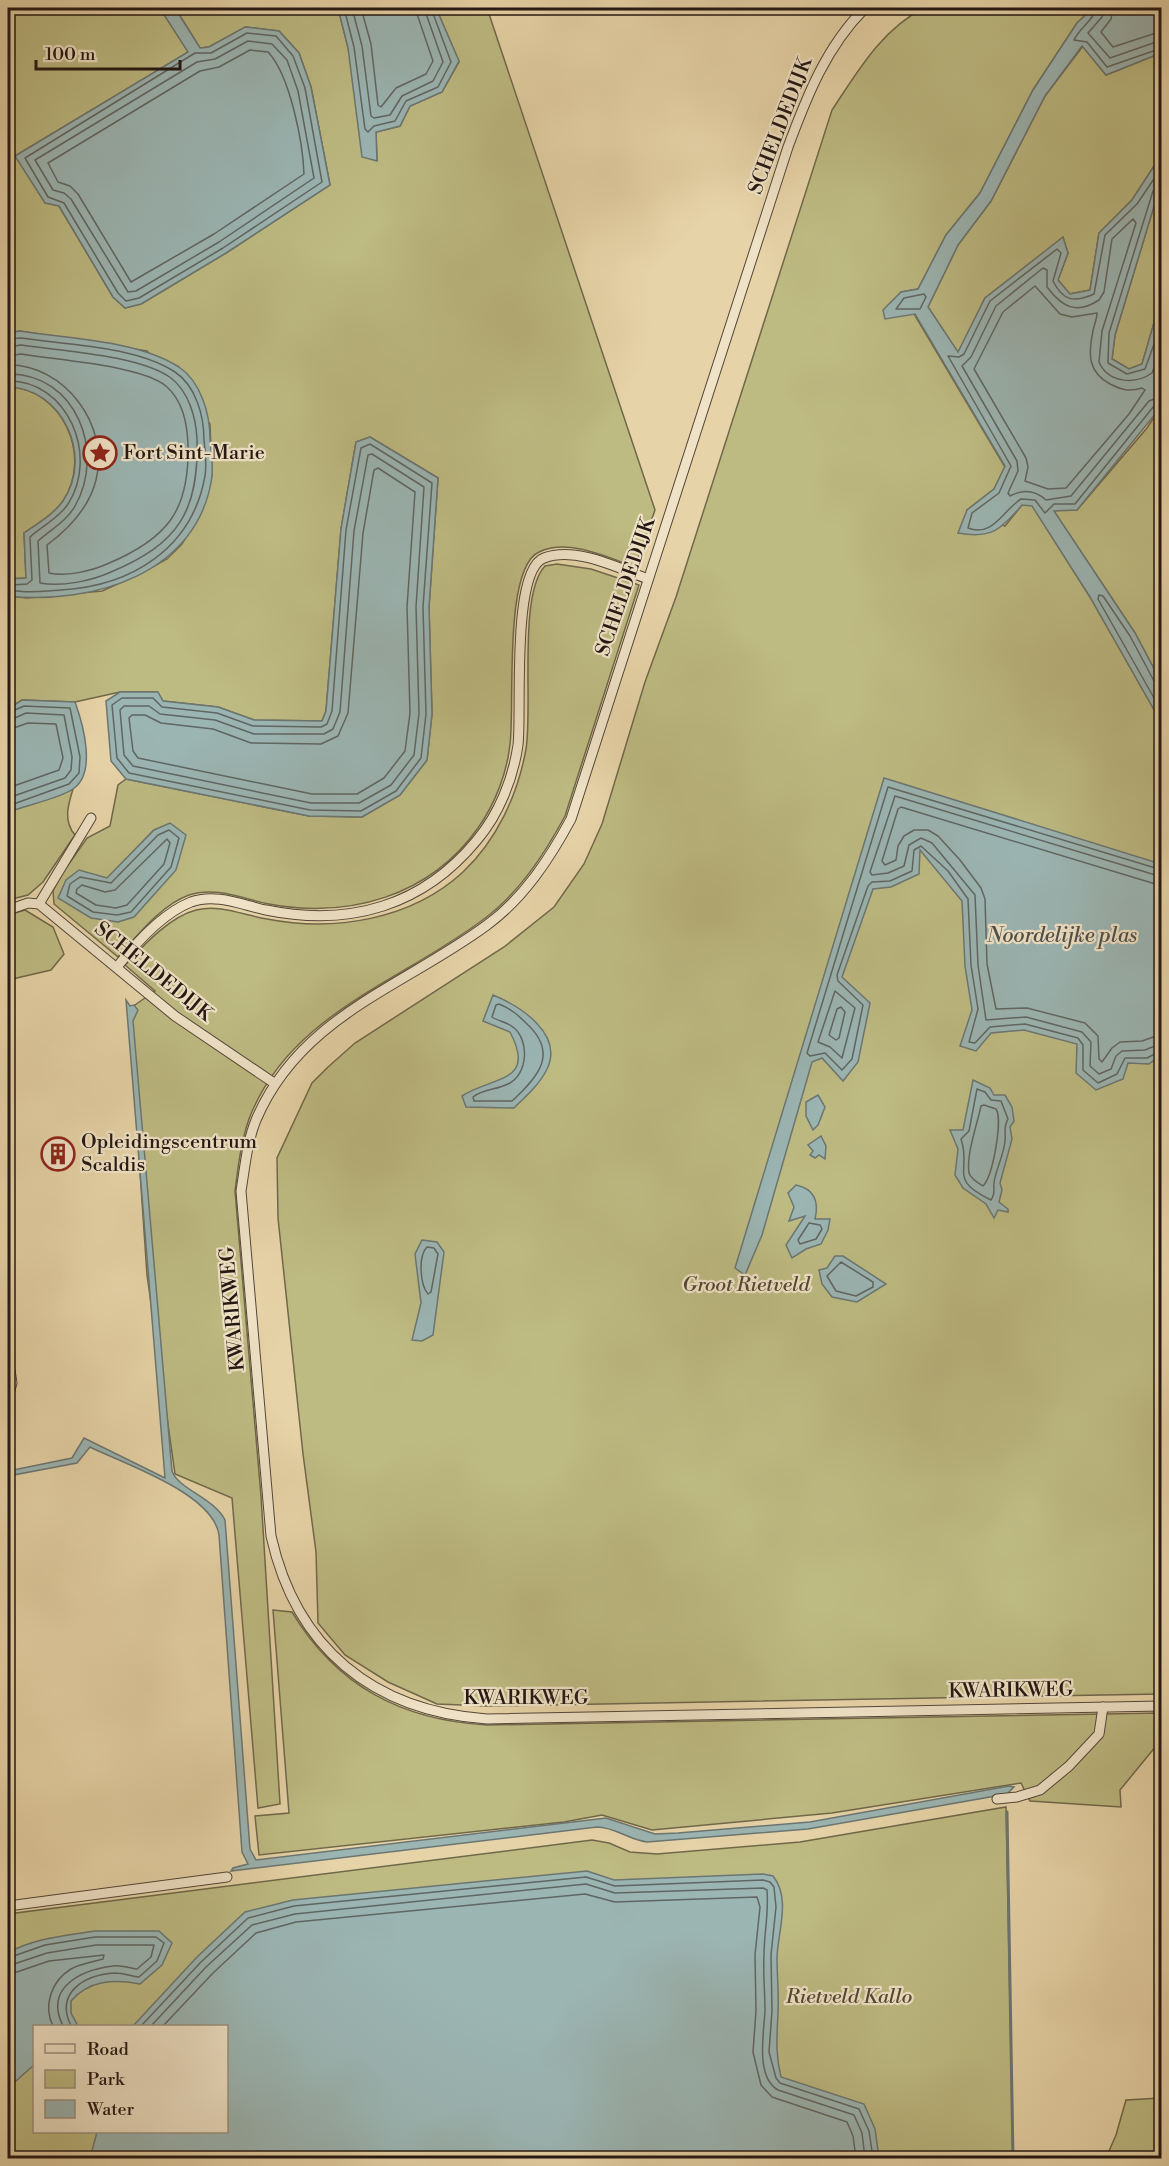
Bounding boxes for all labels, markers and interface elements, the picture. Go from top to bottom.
scale bar [36,33,180,71]
text: 100 m [45,43,96,66]
street label: SCHELDEDIJK [743,53,819,198]
place icon: Fort Sint-Marie [82,435,118,471]
place label: Fort Sint-Marie [123,441,265,466]
street label: SCHELDEDIJK [591,513,662,660]
street label: SCHELDEDIJK [89,917,218,1028]
water label: Noordelijke plas [986,923,1137,949]
place label: Opleidingscentrum Scaldis [81,1130,258,1178]
building icon: Opleidingscentrum Scaldis [40,1136,76,1172]
street label: KWARIKWEG [215,1245,251,1372]
park label: Groot Rietveld [682,1273,811,1298]
street label: KWARIKWEG [948,1677,1074,1705]
street label: KWARIKWEG [463,1686,589,1711]
park label: Rietveld Kallo [785,1985,912,2010]
legend [33,2025,228,2133]
text: Road [87,2038,130,2061]
text: Park [87,2068,126,2091]
text: Water [86,2098,135,2121]

